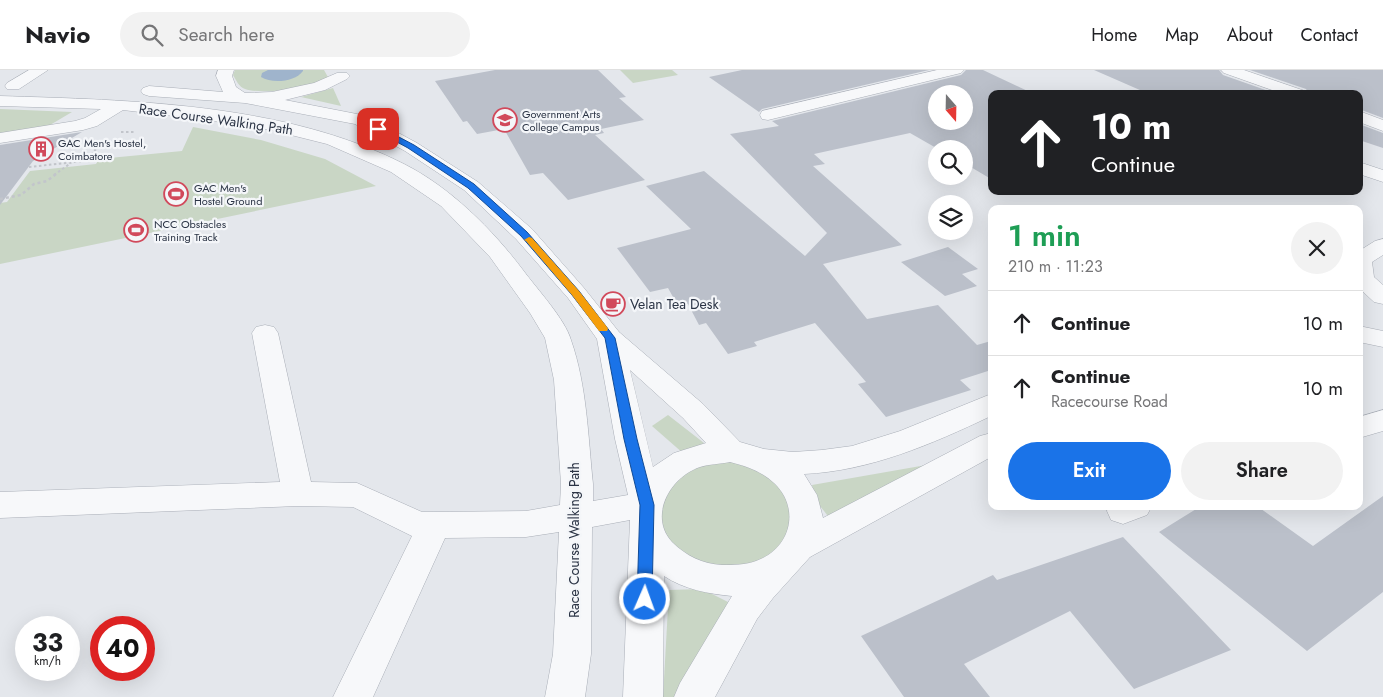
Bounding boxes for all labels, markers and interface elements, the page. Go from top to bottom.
search box [120,12,470,57]
text: Navio [25,17,90,52]
icon: search [138,21,166,49]
text: Search here [178,21,274,48]
text: Home [1091,22,1137,48]
text: Map [1165,22,1199,48]
text: About [1227,22,1272,48]
text: Contact [1300,22,1358,48]
north arrow [928,85,972,130]
map controls [928,85,973,240]
street label: Race Course Walking Path [138,98,294,140]
text: 10 m [1091,102,1171,152]
place label: Government Arts College Campus [522,106,601,135]
school or university icon: Government Arts College Campus [492,107,518,133]
pin [357,108,399,150]
icon: ahead [1008,110,1073,175]
icon: arrive [364,115,392,143]
place label: GAC Men's Hostel, Coimbatore [58,135,146,164]
building icon: GAC Men's Hostel, Coimbatore [28,136,54,162]
button: search [928,140,973,185]
text: Continue [1091,148,1175,180]
place label: GAC Men's Hostel Ground [194,180,262,209]
sports icon: GAC Men's Hostel Ground [163,181,189,207]
button: layers [928,195,973,240]
text: 1 min [1008,214,1081,257]
place label: NCC Obstacles Training Track [154,216,227,245]
sports icon: NCC Obstacles Training Track [123,217,149,243]
button: close [1291,222,1343,274]
text: 210 m · 11:23 [1008,255,1103,278]
cafe icon: Velan Tea Desk [600,291,626,317]
place label: Velan Tea Desk [630,294,719,314]
icon: ahead [1008,309,1036,337]
text: Continue [1051,310,1130,337]
text: 10 m [1303,310,1343,337]
text: Continue [1051,363,1130,390]
icon: ahead [1008,374,1036,402]
text: 10 m [1303,375,1343,402]
text: Racecourse Road [1051,390,1168,413]
button: Exit [1008,442,1171,500]
button: Share [1181,442,1343,500]
street label: Race Course Walking Path [564,462,584,618]
position arrow [618,572,670,624]
speed limit sign: 40 [90,616,155,681]
text: 33 [32,624,63,660]
text: km/h [34,652,61,670]

